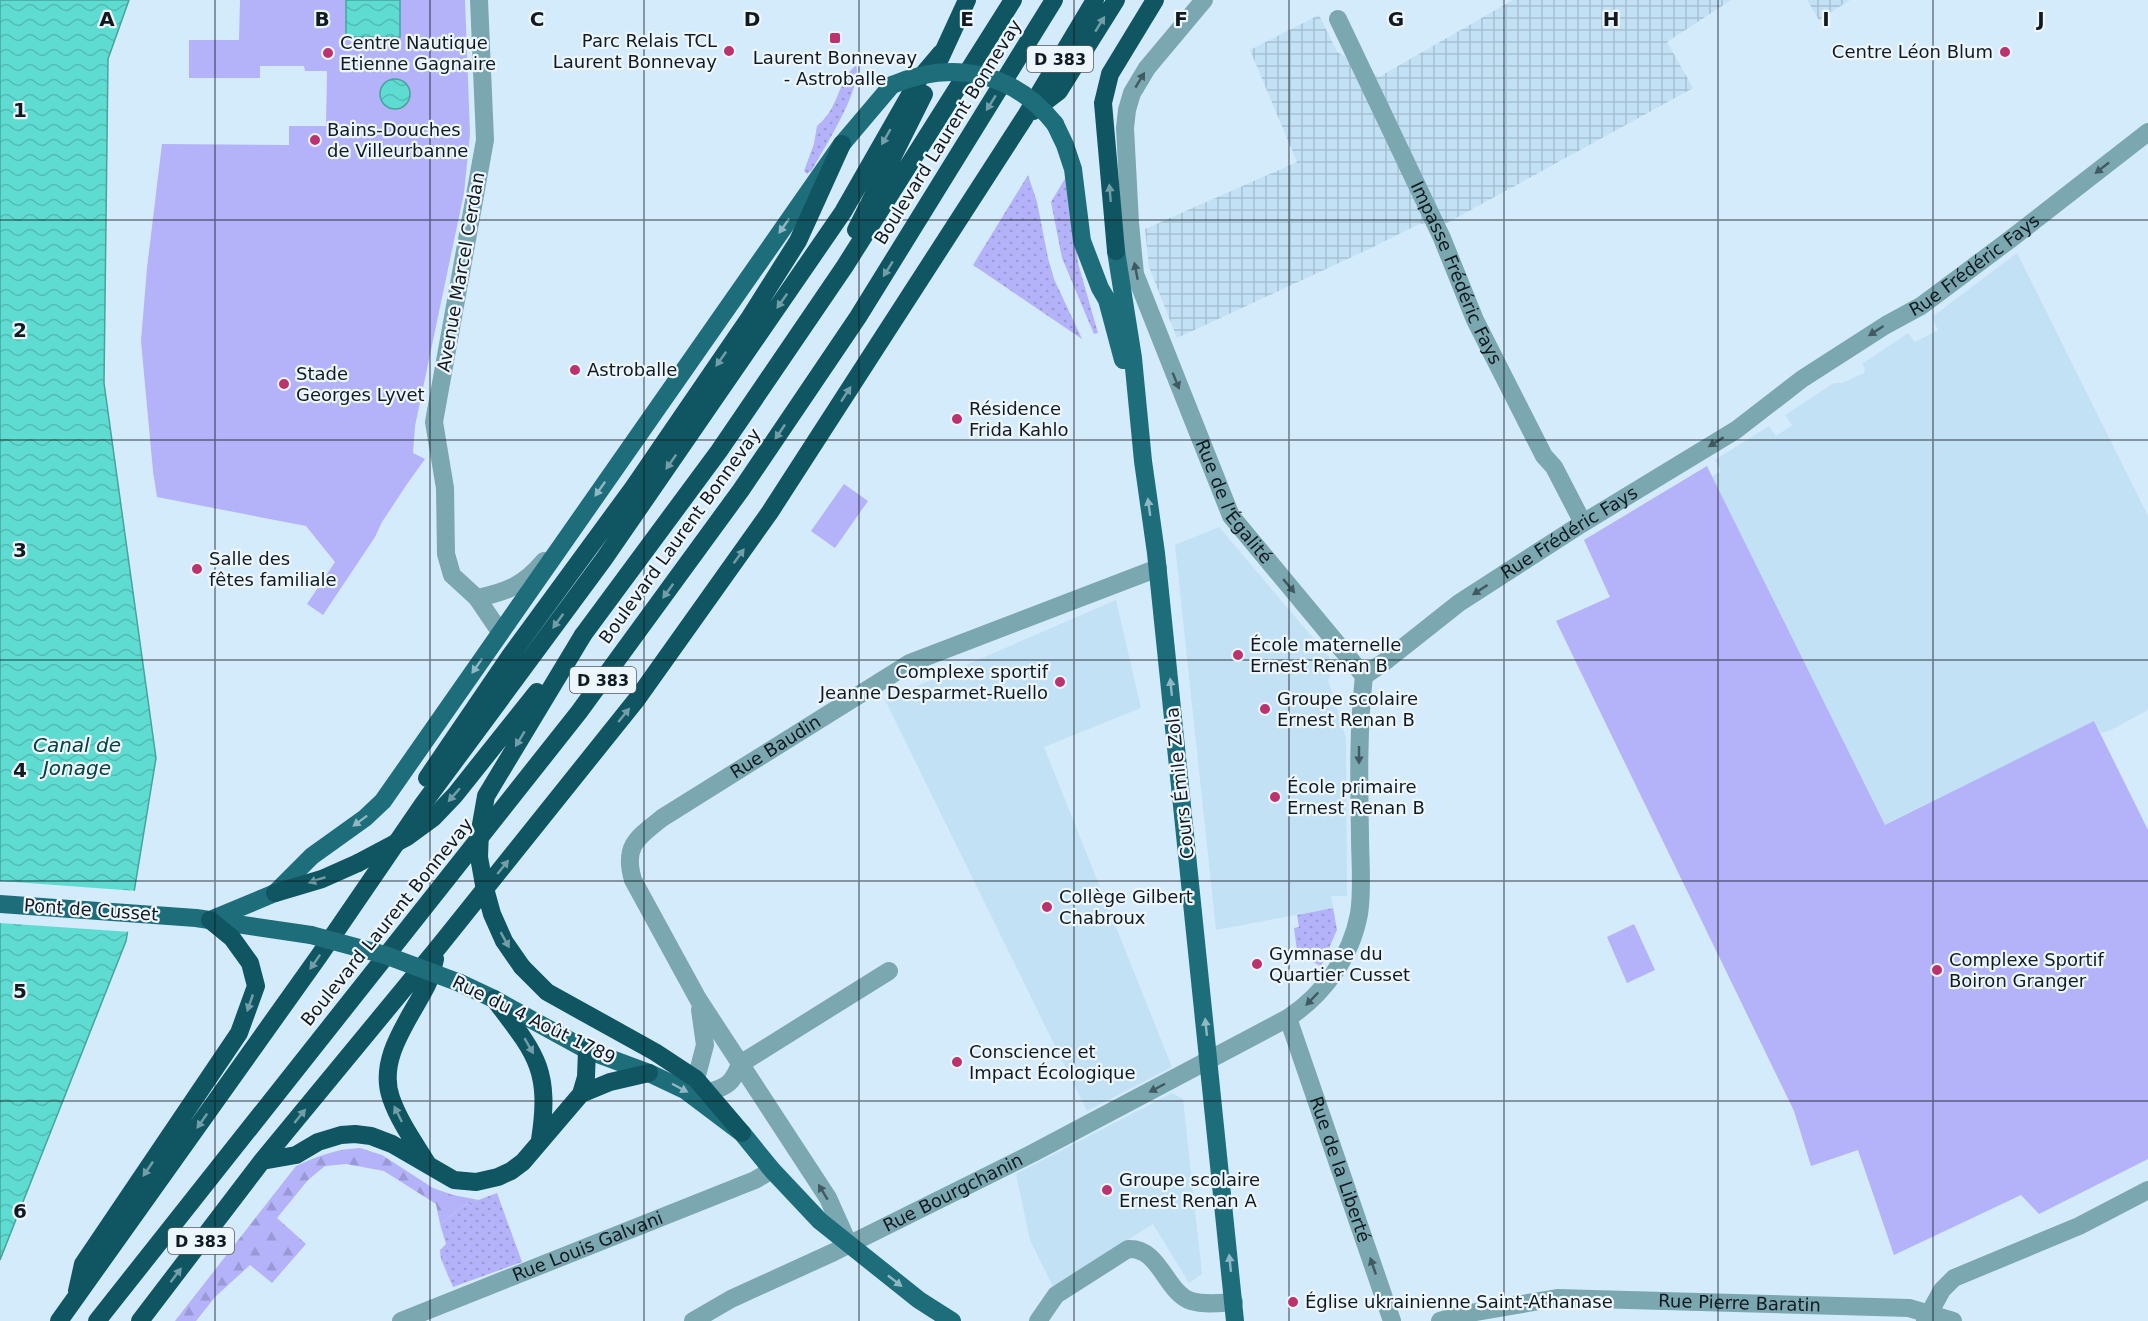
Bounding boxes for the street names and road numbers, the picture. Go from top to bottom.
street label: Boulevard Laurent Bonnevay [869,15,1026,248]
road number: D 383 [1027,46,1093,72]
street label: Avenue Marcel Cerdan [433,170,488,373]
street label: Impasse Frédéric Fays [1407,178,1507,368]
street label: Rue Frédéric Fays [1905,210,2043,320]
street label: Boulevard Laurent Bonnevay [594,424,765,647]
street label: Rue de l'Égalité [1192,436,1277,567]
street label: Rue Frédéric Fays [1497,481,1641,583]
road number: D 383 [570,667,636,693]
street label: Cours Émile Zola [1161,706,1198,860]
street label: Rue Baudin [726,710,824,783]
street label: Boulevard Laurent Bonnevay [296,813,477,1030]
street label: Pont de Cusset [23,894,159,925]
street label: Rue du 4 Août 1789 [449,971,619,1068]
street label: Rue de la Liberté [1306,1093,1375,1245]
street label: Rue Bourgchanin [879,1149,1026,1236]
street label: Rue Louis Galvani [509,1207,666,1286]
road number: D 383 [168,1228,234,1254]
street label: Rue Pierre Baratin [1658,1290,1821,1315]

